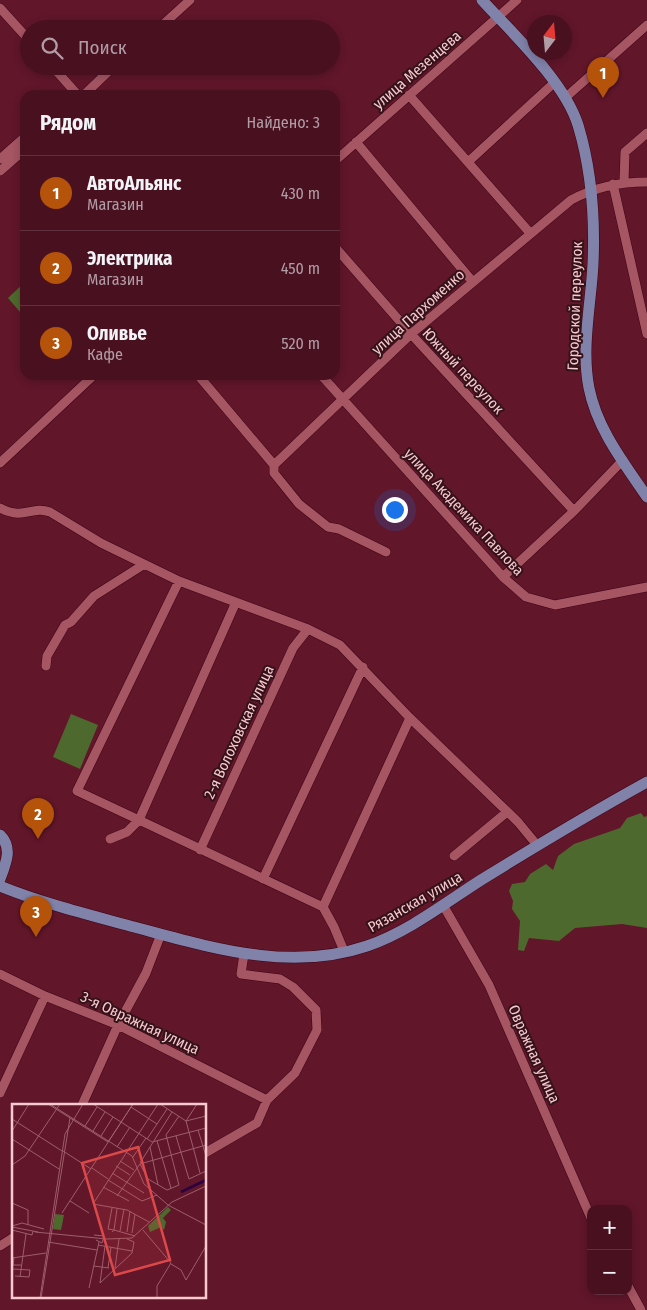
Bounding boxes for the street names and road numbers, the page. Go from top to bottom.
street label: улица Мезенцева [369,27,465,113]
street label: Городской переулок [564,241,586,371]
street label: улица Пархоменко [368,265,468,358]
street label: Южный переулок [419,324,507,418]
street label: улица Академика Павлова [400,445,528,579]
street label: 2-я Волоховская улица [200,662,278,802]
street label: Рязанская улица [365,868,465,936]
street label: 3-я Овражная улица [78,988,202,1058]
street label: Овражная улица [504,1002,564,1106]

